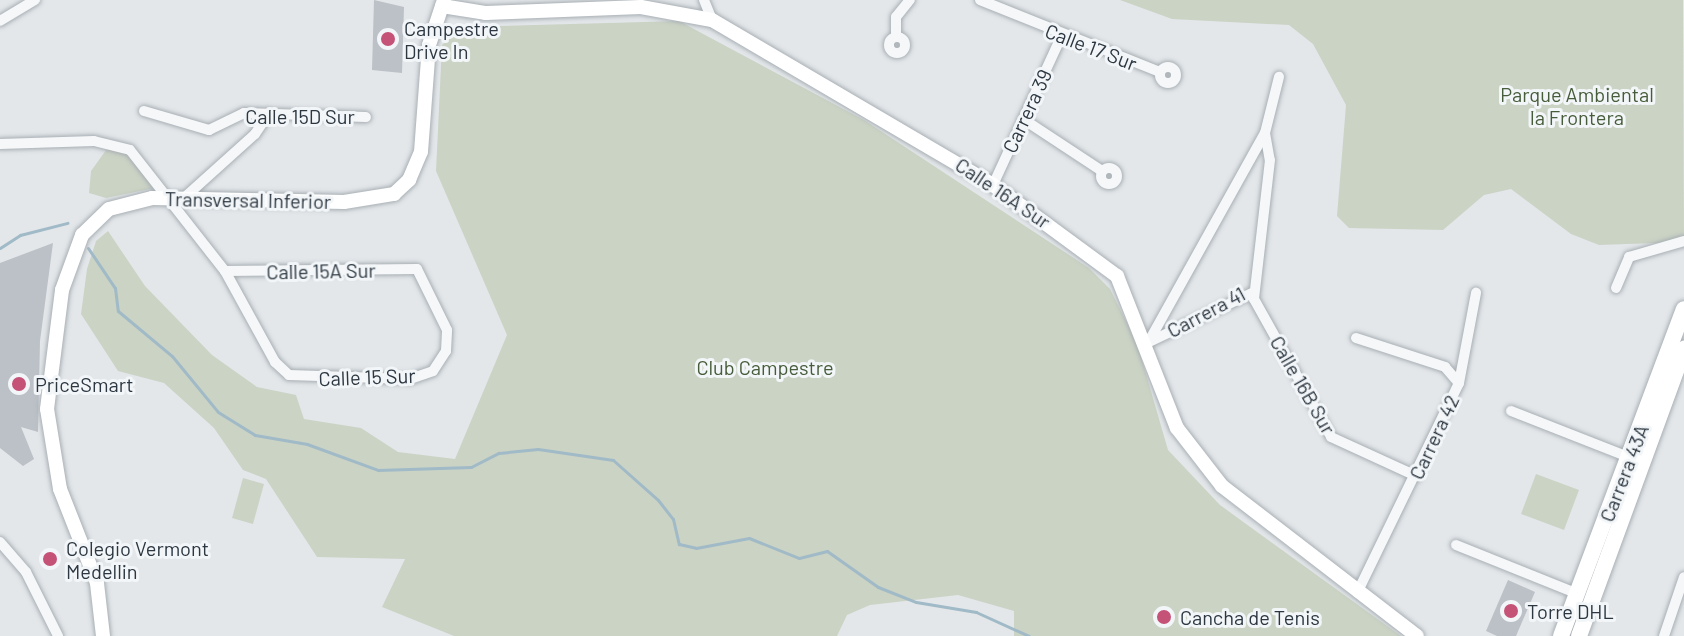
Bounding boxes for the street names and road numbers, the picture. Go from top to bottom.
street label: Calle 17 Sur [1042,19,1140,75]
street label: Carrera 39 [997,65,1057,157]
street label: Calle 15D Sur [245,104,355,128]
street label: Calle 16A Sur [951,153,1055,233]
street label: Transversal Inferior [165,187,331,213]
street label: Calle 15A Sur [266,258,376,284]
street label: Carrera 41 [1163,281,1249,343]
street label: Calle 16B Sur [1265,332,1341,438]
street label: Calle 15 Sur [318,363,416,391]
street label: Carrera 42 [1404,391,1464,483]
street label: Carrera 43A [1594,421,1654,525]

